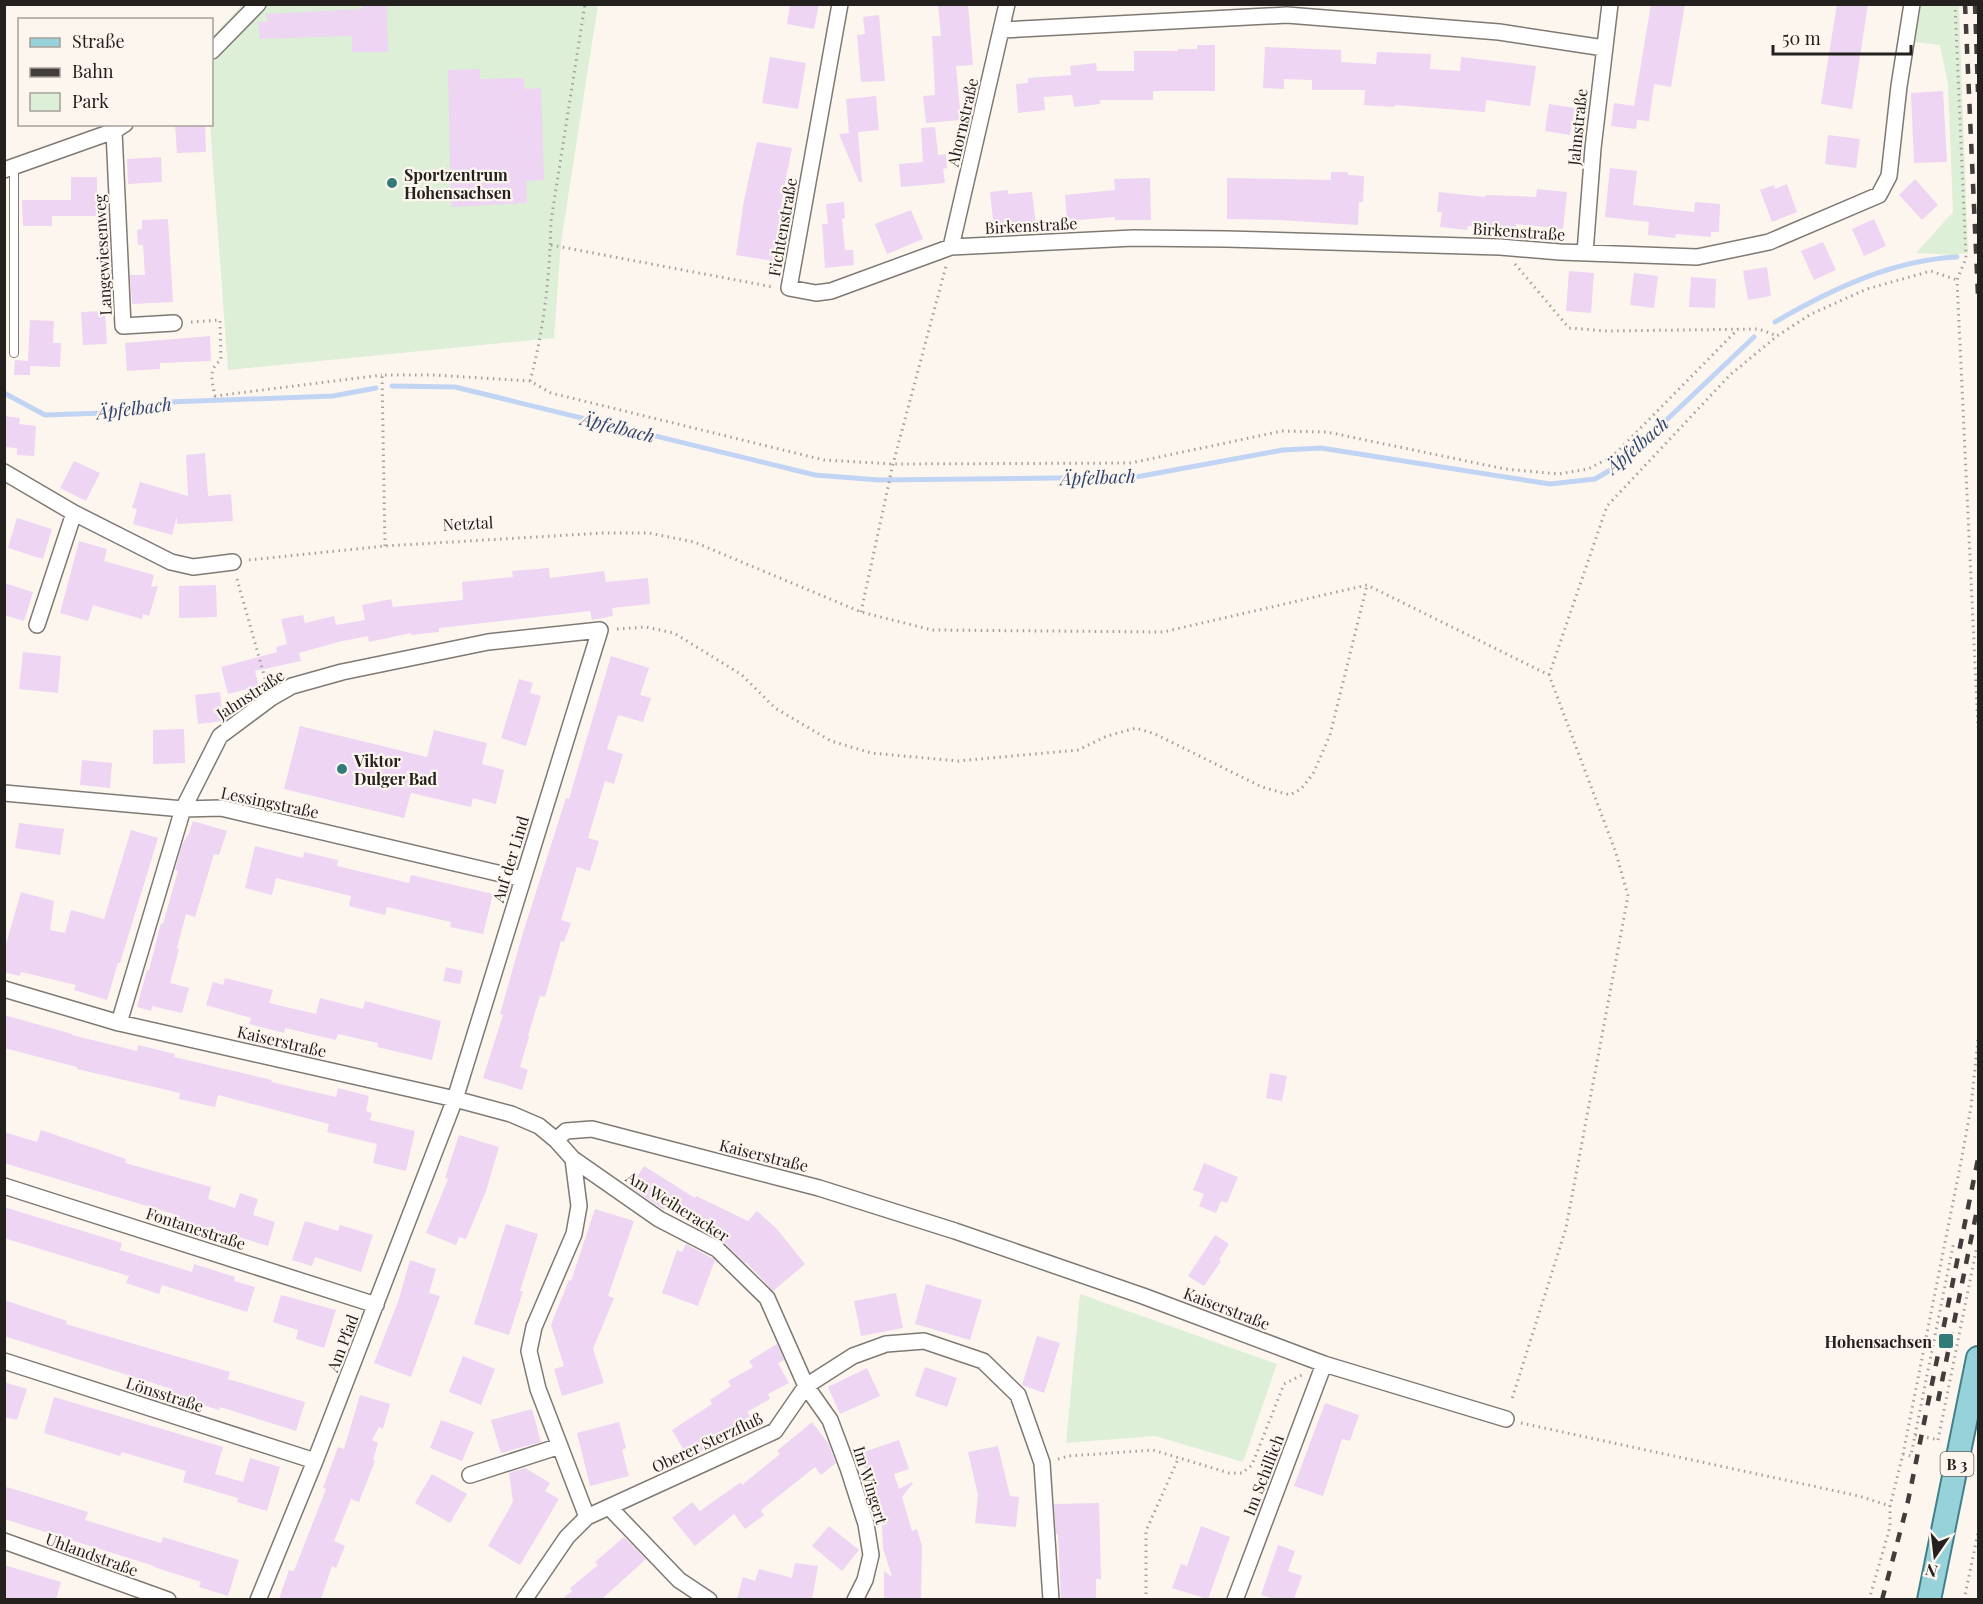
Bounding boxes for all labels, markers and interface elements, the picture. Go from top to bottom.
legend [18,18,213,126]
scale bar [1773,18,1911,56]
text: 50 m [1782,26,1821,50]
text: Straße [72,29,125,53]
text: Bahn [72,59,114,83]
street label: Ahornstraße [941,76,982,169]
street label: Jahnstraße [1562,88,1591,167]
text: Park [72,89,109,113]
place label: Sportzentrum Hohensachsen [404,164,512,203]
marker: Sportzentrum Hohensachsen [385,176,399,190]
street label: Fichtenstraße [763,176,801,278]
street label: Langewiesenweg [88,193,116,316]
street label: Birkenstraße [984,212,1078,238]
street label: Birkenstraße [1472,217,1566,245]
water label: Äpfelbach [93,391,173,425]
water label: Äpfelbach [577,406,657,448]
water label: Äpfelbach [1599,411,1673,480]
water label: Äpfelbach [1058,464,1136,490]
street label: Netztal [442,511,494,535]
street label: Jahnstraße [211,664,288,724]
place label: Viktor Dulger Bad [353,750,438,789]
marker: Viktor Dulger Bad [335,762,349,776]
street label: Lessingstraße [219,781,321,823]
street label: Auf der Lind [487,813,533,906]
street label: Kaiserstraße [235,1021,329,1061]
street label: Kaiserstraße [717,1134,811,1176]
street label: Am Weiheracker [622,1165,734,1246]
street label: Fontanestraße [143,1202,249,1254]
street label: Kaiserstraße [1181,1282,1273,1334]
street label: Am Pfad [321,1311,363,1376]
place label: Hohensachsen [1825,1331,1932,1352]
marker: Hohensachsen [1937,1332,1955,1350]
street label: Lönsstraße [124,1372,206,1416]
street label: Oberer Sterzfluß [648,1407,766,1477]
street label: Im Schillich [1238,1431,1288,1519]
street label: Im Wingert [849,1443,893,1527]
road number: B 3 [1940,1452,1974,1476]
north arrow [1905,1526,1965,1586]
street label: Uhlandstraße [43,1528,141,1580]
text: N [1923,1559,1939,1583]

